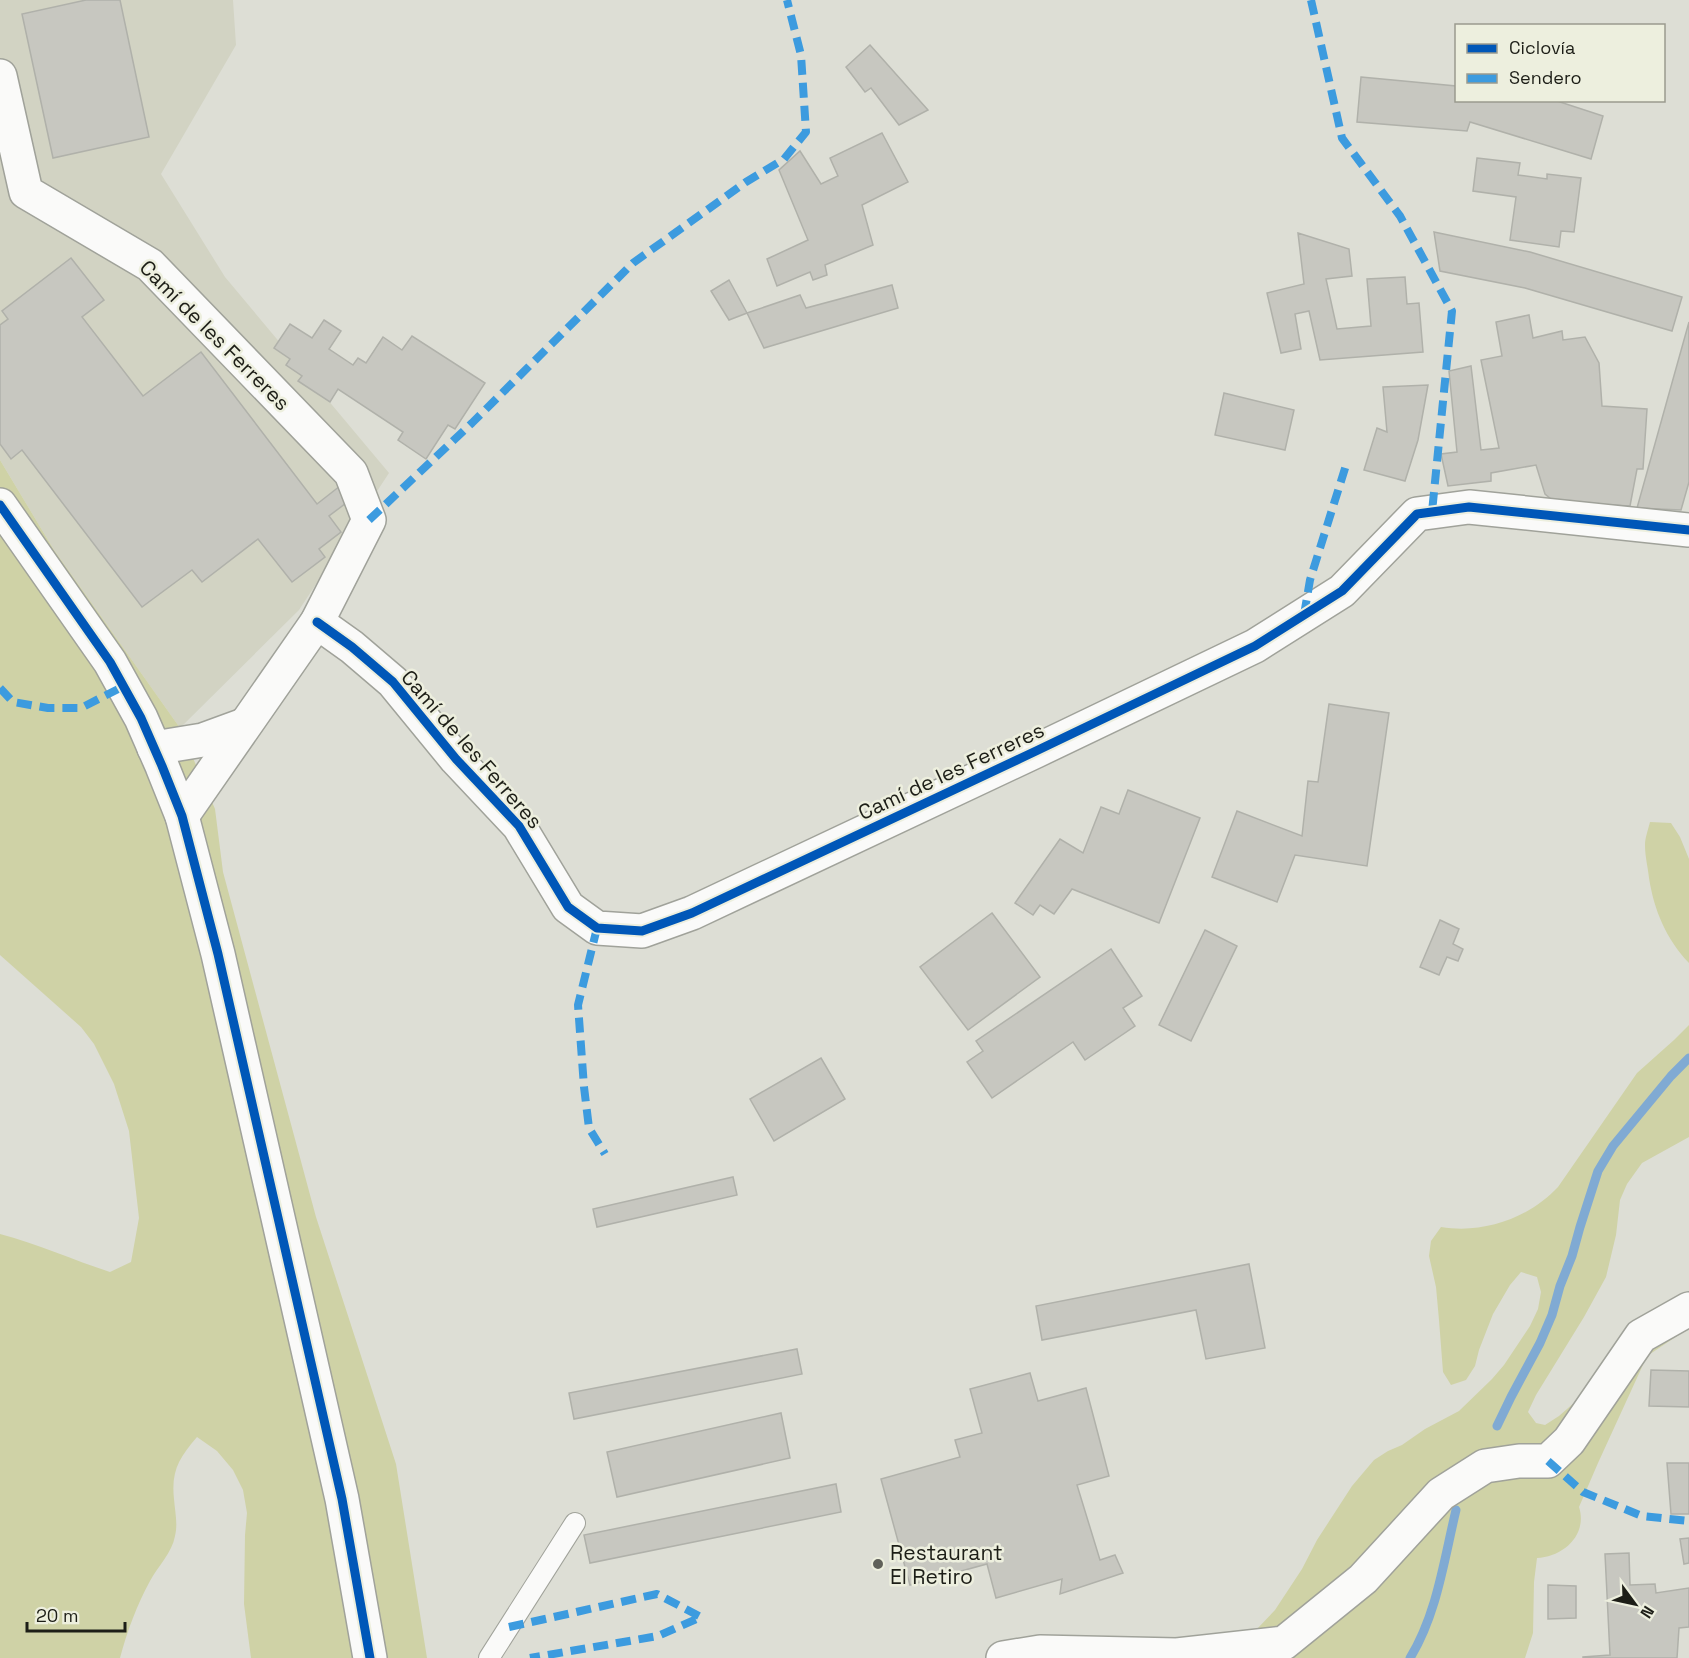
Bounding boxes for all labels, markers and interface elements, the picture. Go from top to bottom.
legend [1455,24,1665,102]
text: Ciclovía [1509,36,1575,59]
text: Sendero [1509,66,1582,89]
street label: Camí de les Ferreres [134,254,296,416]
street label: Camí de les Ferreres [396,664,548,834]
street label: Camí de les Ferreres [854,716,1048,826]
place label: Restaurant El Retiro [890,1539,1003,1590]
marker: Restaurant El Retiro [871,1557,885,1571]
north arrow [1605,1574,1665,1634]
scale bar [27,1595,124,1633]
text: N [1635,1602,1659,1622]
text: 20 m [36,1604,79,1627]

